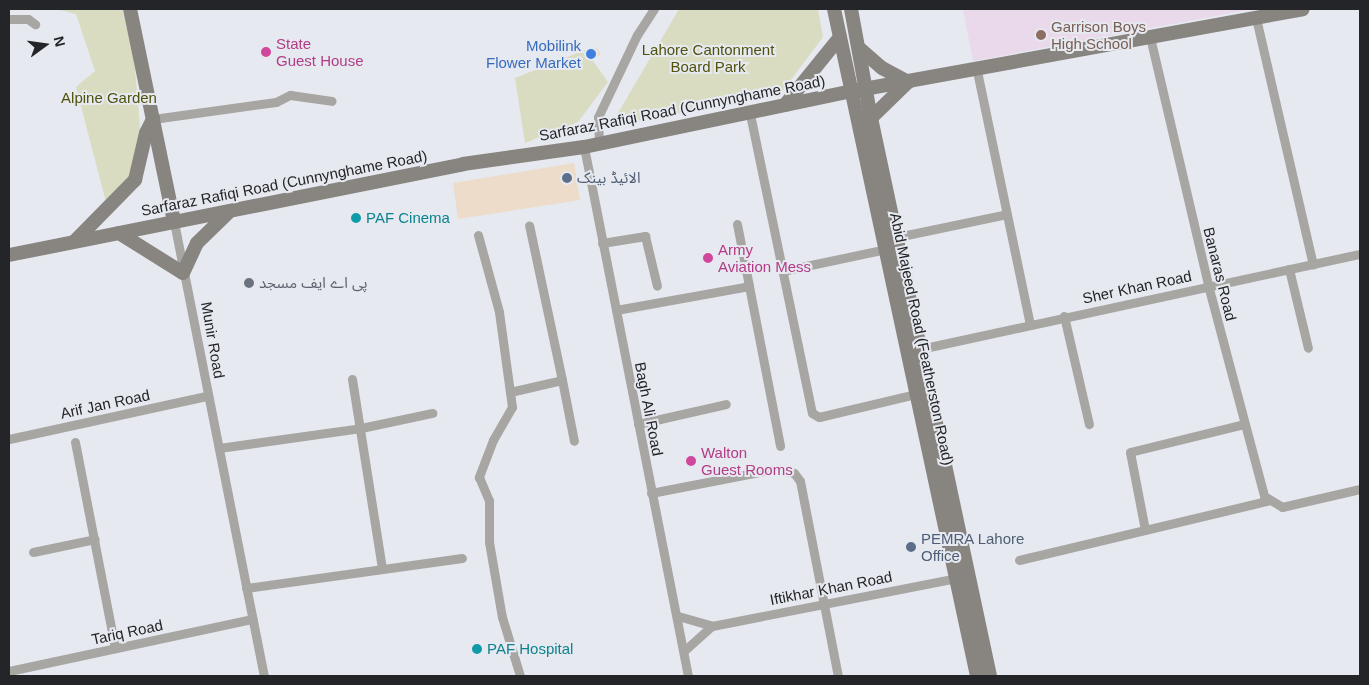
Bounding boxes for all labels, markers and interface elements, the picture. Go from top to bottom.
place label: Garrison Boys High School [1051,17,1146,52]
north arrow [20,20,70,70]
marker: Garrison Boys High School [1035,29,1047,41]
place label: State Guest House [276,34,364,69]
text: N [51,35,69,48]
place label: Mobilink Flower Market [486,36,581,71]
park label: Lahore Cantonment Board Park [642,40,774,75]
marker: State Guest House [260,46,272,58]
marker: Mobilink Flower Market [585,48,597,60]
street label: Sarfaraz Rafiqi Road (Cunnynghame Road) [537,71,827,145]
park label: Alpine Garden [61,89,157,107]
street label: Sarfaraz Rafiqi Road (Cunnynghame Road) [139,146,429,220]
place label: الائیڈ بینک [577,169,640,187]
marker: الائیڈ بینک [561,172,573,184]
place label: PAF Cinema [366,209,450,227]
street label: Abid Majeed Road (Featherston Road) [886,211,958,467]
marker: PAF Cinema [350,212,362,224]
street label: Banaras Road [1200,225,1240,323]
place label: Army Aviation Mess [718,240,811,275]
marker: Army Aviation Mess [702,252,714,264]
street label: Sher Khan Road [1081,267,1193,307]
place label: پی اے ایف مسجد [259,274,367,292]
marker: پی اے ایف مسجد [243,277,255,289]
street label: Munir Road [197,300,229,380]
street label: Bagh Ali Road [631,360,667,458]
street label: Arif Jan Road [59,386,151,422]
place label: Walton Guest Rooms [701,443,793,478]
marker: Walton Guest Rooms [685,455,697,467]
place label: PEMRA Lahore Office [921,529,1025,564]
marker: PEMRA Lahore Office [905,541,917,553]
street label: Iftikhar Khan Road [768,567,894,609]
street label: Tariq Road [90,616,164,648]
place label: PAF Hospital [487,640,573,658]
marker: PAF Hospital [471,643,483,655]

